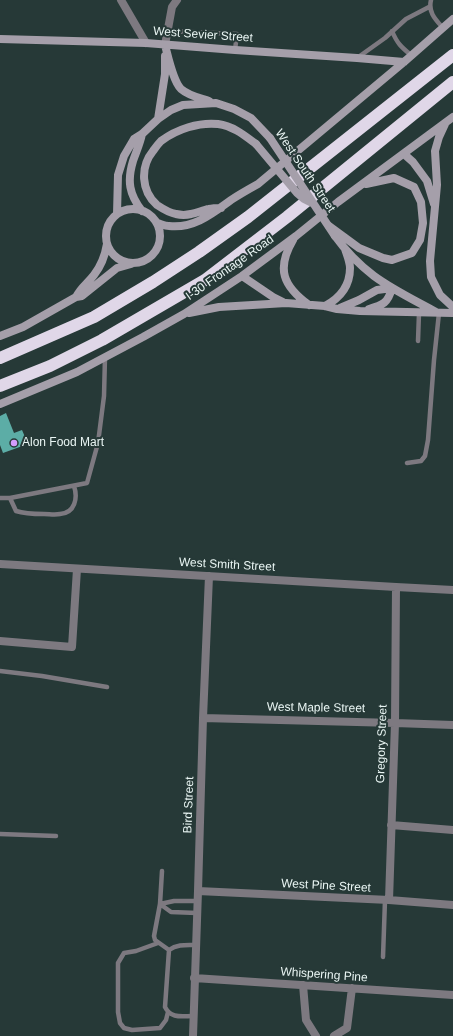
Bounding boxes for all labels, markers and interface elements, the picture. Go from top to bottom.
street label: West Sevier Street [153,24,253,46]
street label: West South Street [272,127,338,215]
street label: I-30 Frontage Road [183,232,277,304]
place label: Alon Food Mart [22,436,104,450]
marker: Alon Food Mart [9,438,19,448]
street label: West Smith Street [178,555,276,575]
street label: West Maple Street [267,700,365,716]
street label: Gregory Street [373,704,391,784]
street label: Bird Street [181,776,197,834]
street label: West Pine Street [281,876,371,896]
street label: Whispering Pine [280,965,368,985]

